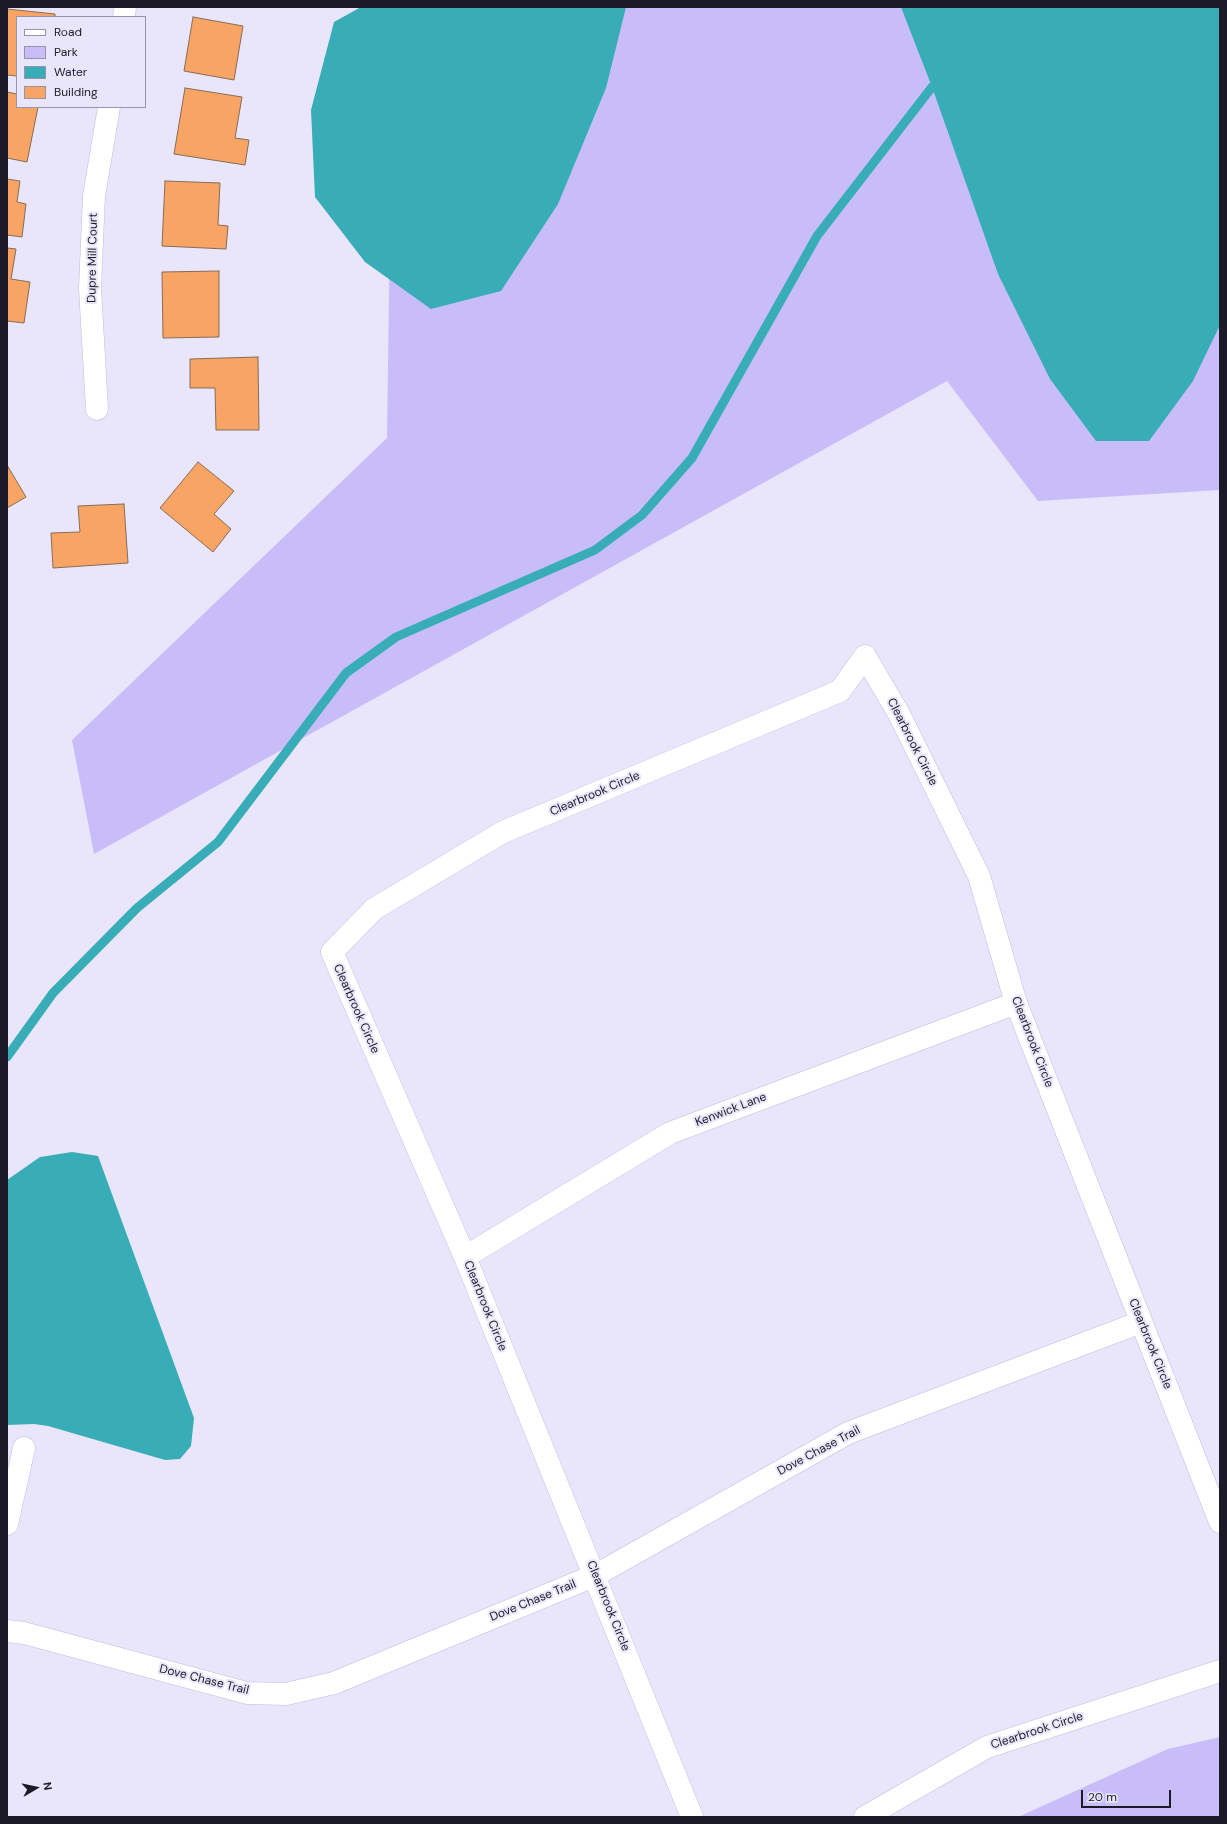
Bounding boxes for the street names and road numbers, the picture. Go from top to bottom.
street label: Dupre Mill Court [85,213,101,303]
street label: Clearbrook Circle [884,696,940,788]
street label: Clearbrook Circle [548,769,642,819]
street label: Clearbrook Circle [330,962,382,1056]
street label: Clearbrook Circle [1008,994,1056,1090]
street label: Kenwick Lane [693,1090,769,1130]
street label: Clearbrook Circle [460,1259,510,1353]
street label: Clearbrook Circle [1125,1297,1175,1391]
street label: Dove Chase Trail [775,1423,863,1479]
street label: Clearbrook Circle [583,1559,633,1653]
street label: Dove Chase Trail [488,1577,578,1625]
street label: Dove Chase Trail [158,1662,250,1698]
street label: Clearbrook Circle [989,1709,1085,1753]

